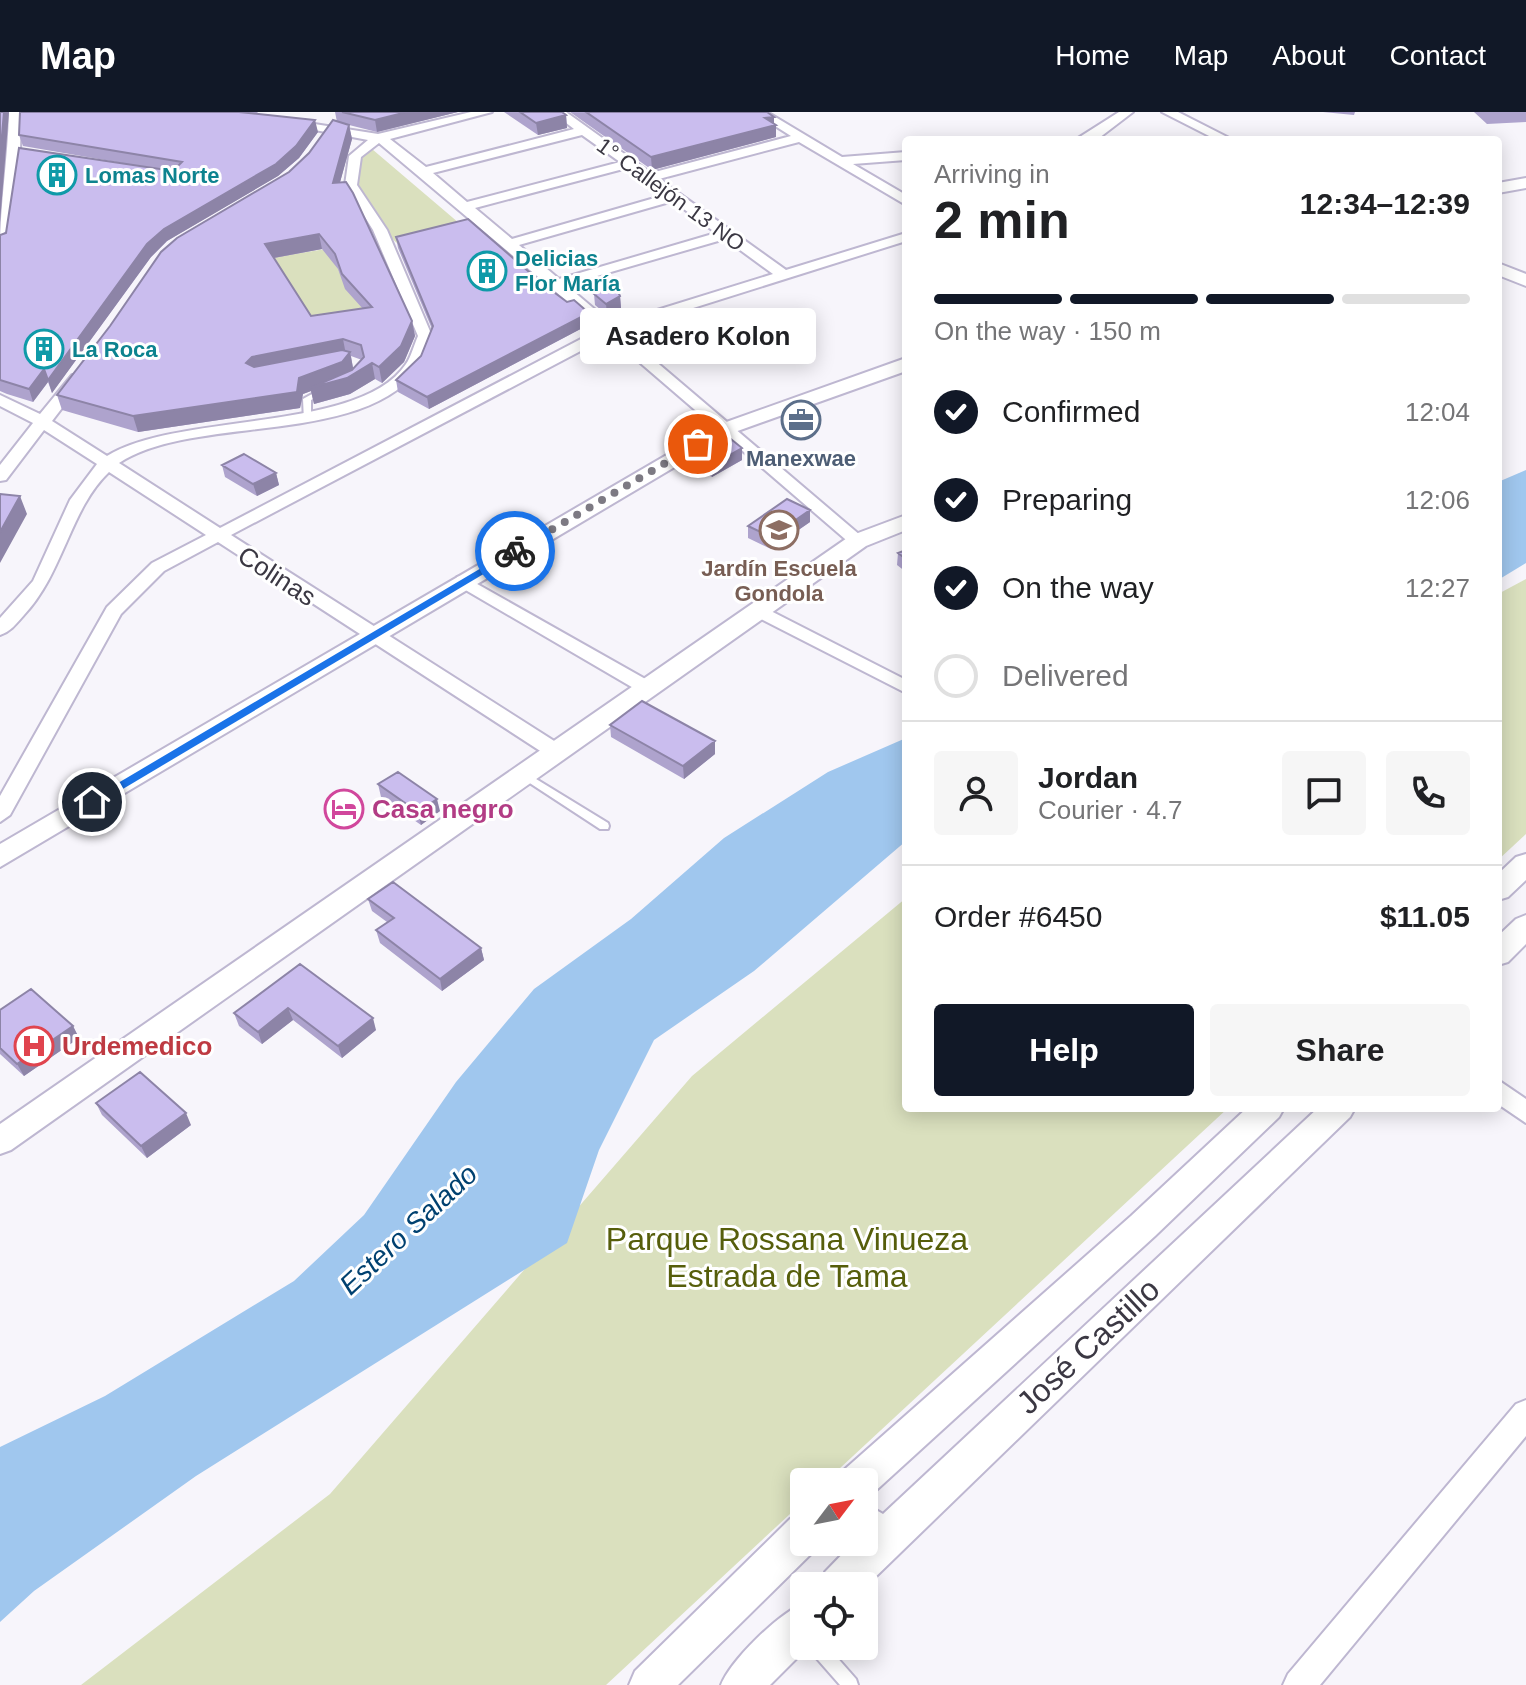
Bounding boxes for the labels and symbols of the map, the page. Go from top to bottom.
street label: 1° Callejón 13 NO [592,132,749,256]
building icon: Lomas Norte [36,154,78,196]
place label: Lomas Norte [85,163,219,188]
place label: Delicias Flor María [515,246,621,296]
building icon: Delicias Flor María [466,250,508,292]
callout: Asadero Kolon [580,308,816,364]
building icon: La Roca [23,328,65,370]
place label: La Roca [72,337,158,362]
office icon: Manexwae [780,399,822,441]
pin [664,410,732,478]
place label: Manexwae [746,446,856,471]
school or university icon: Jardín Escuela Gondola [758,509,800,551]
courier [475,511,555,591]
street label: Colinas [232,540,322,612]
place label: Jardín Escuela Gondola [701,556,857,606]
pin [58,768,126,836]
hotel icon: Casa negro [323,788,365,830]
place label: Casa negro [372,794,514,824]
hospital icon: Urdemedico [13,1025,55,1067]
place label: Urdemedico [62,1031,212,1061]
water label: Estero Salado [333,1158,483,1301]
park label: Parque Rossana Vinueza Estrada de Tama [606,1221,968,1294]
street label: José Castillo [1009,1271,1167,1421]
north arrow [790,1468,878,1556]

